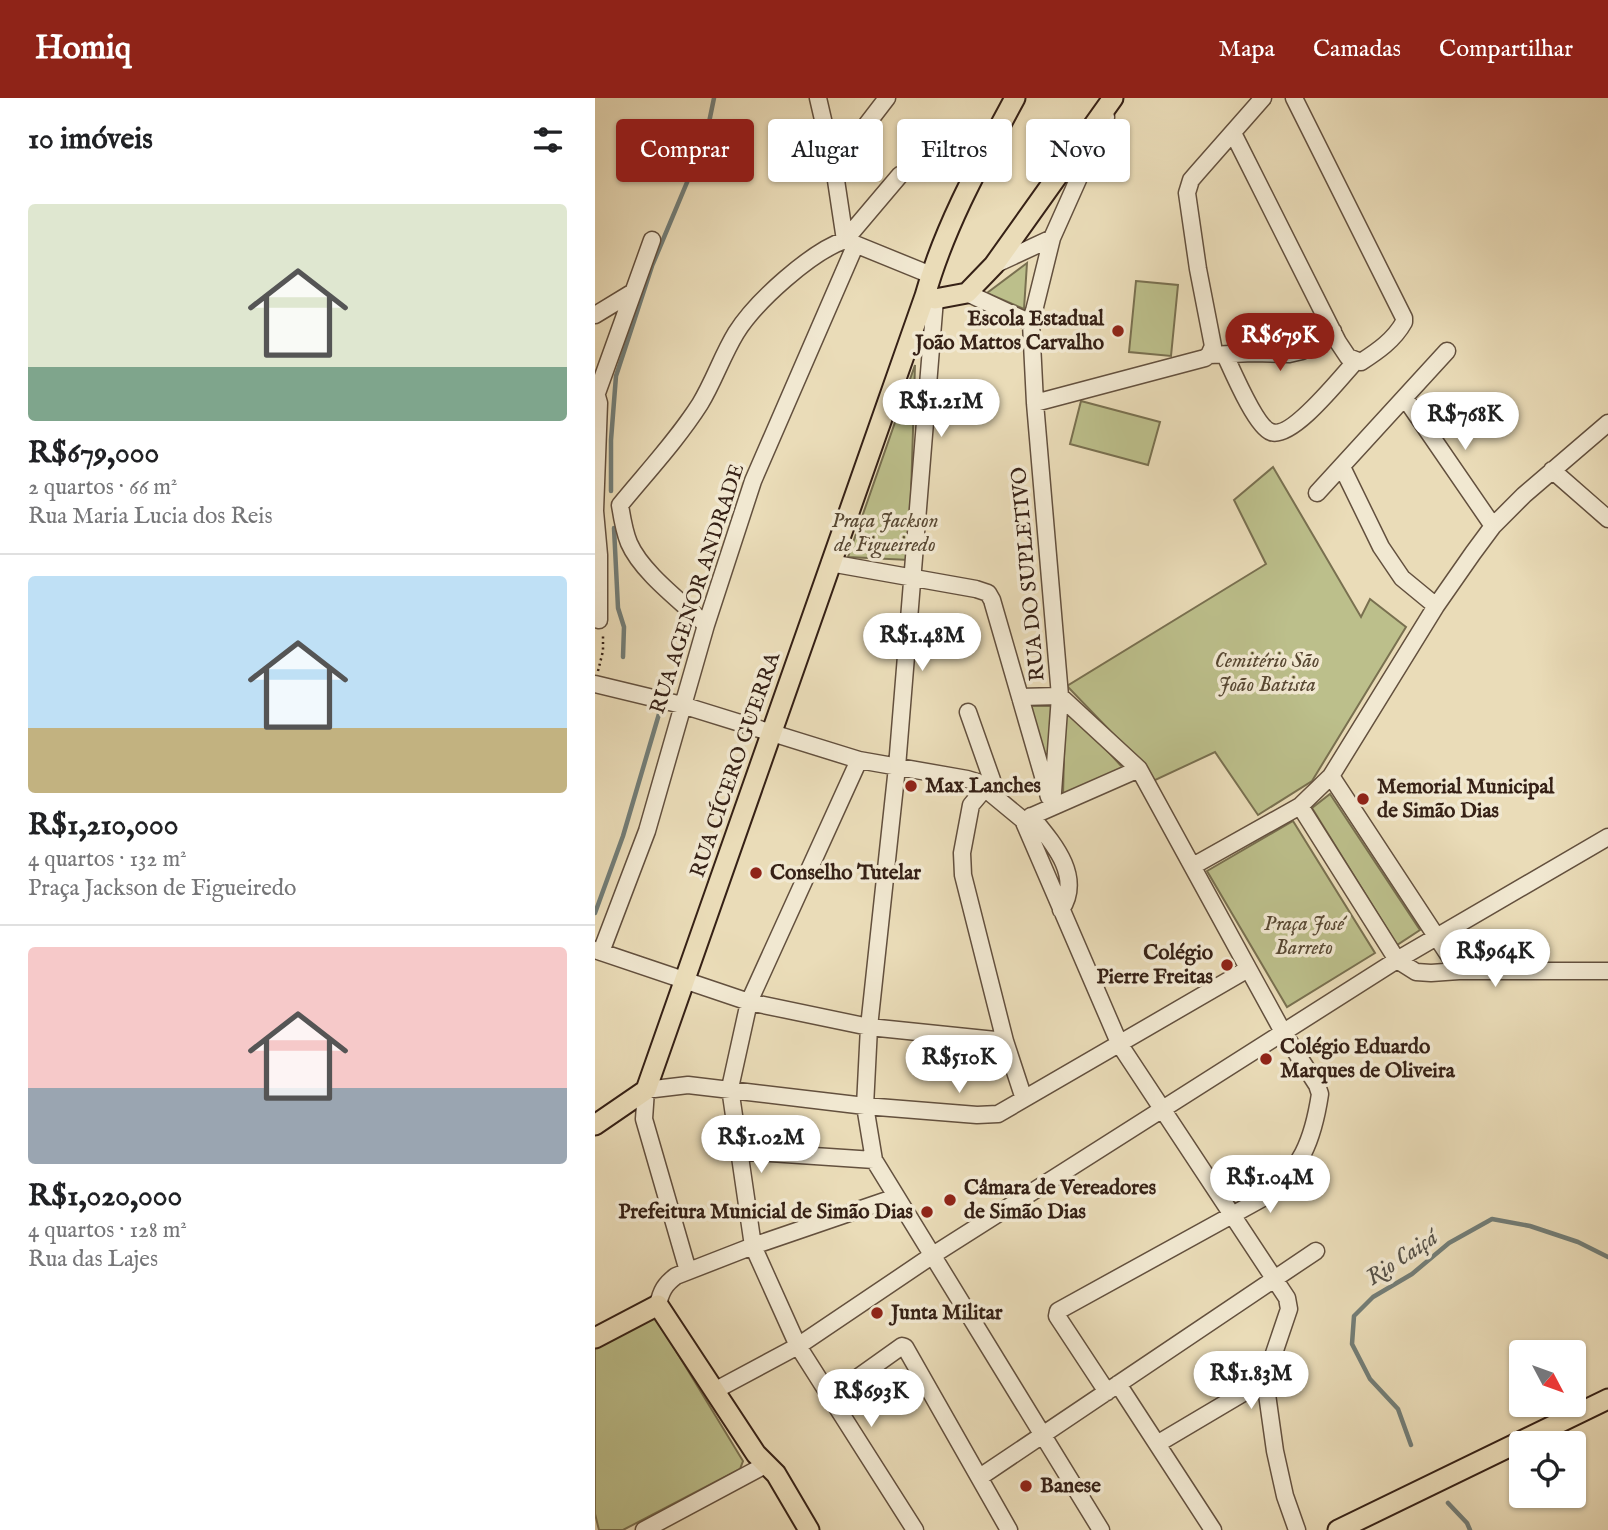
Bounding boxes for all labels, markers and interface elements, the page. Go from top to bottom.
text: Homiq [35,28,131,70]
text: Mapa [1219,34,1275,65]
text: Camadas [1313,34,1401,65]
text: Compartilhar [1439,34,1573,65]
chip: Comprar [616,119,754,182]
chip: Alugar [768,119,883,182]
chip: Filtros [897,119,1012,182]
chip: Novo [1026,119,1130,182]
text: 10 imóveis [28,121,153,159]
icon: filters [529,121,567,159]
icon: home [235,250,361,376]
place label: Escola Estadual João Mattos Carvalho [912,306,1105,357]
pin: R$679K [1223,314,1337,373]
text: R$679K [1241,321,1319,350]
marker: Escola Estadual João Mattos Carvalho [1110,323,1126,339]
pin: R$1.21M [876,380,1006,439]
text: R$1.21M [899,387,983,416]
pin: R$768K [1408,392,1522,452]
text: R$768K [1427,400,1503,429]
text: R$679,000 [28,435,159,473]
street label: RUA AGENOR ANDRADE [645,460,751,718]
street label: RUA DO SUPLETIVO [1006,466,1052,682]
text: 2 quartos · 66 m² [28,473,178,502]
text: Rua Maria Lucia dos Reis [28,502,273,531]
park label: Praça Jackson de Figueiredo [831,508,939,559]
pin: R$1.48M [857,614,987,673]
text: R$1.48M [879,621,965,650]
icon: home [235,622,361,748]
street label: RUA CÍCERO GUERRA [684,648,788,881]
park label: Cemitério São João Batista [1215,648,1319,699]
place label: Max Lanches [925,773,1041,800]
place label: Memorial Municipal de Simão Dias [1377,774,1555,825]
marker: Max Lanches [903,778,919,794]
marker: Memorial Municipal de Simão Dias [1355,791,1371,807]
text: R$1,210,000 [28,807,178,845]
text: 4 quartos · 132 m² [28,845,187,874]
place label: Conselho Tutelar [770,860,921,887]
marker: Conselho Tutelar [748,865,764,881]
text: Praça Jackson de Figueiredo [28,874,296,903]
park label: Praça José Barreto [1264,911,1347,962]
pin: R$964K [1438,930,1552,989]
text: R$964K [1456,937,1534,966]
place label: Colégio Pierre Freitas [1096,940,1214,991]
marker: Colégio Pierre Freitas [1219,957,1235,973]
icon: home [235,993,361,1119]
place label: Colégio Eduardo Marques de Oliveira [1280,1034,1456,1085]
pin: R$510K [902,1035,1016,1095]
text: R$510K [922,1043,996,1072]
marker: Colégio Eduardo Marques de Oliveira [1258,1051,1274,1067]
pin: R$1.02M [696,1116,826,1175]
text: R$1.02M [717,1123,805,1152]
pin: R$1.04M [1205,1156,1335,1215]
text: R$1.04M [1226,1163,1314,1192]
place label: Câmara de Vereadores de Simão Dias [964,1175,1156,1226]
text: R$1,020,000 [28,1178,182,1216]
marker: Câmara de Vereadores de Simão Dias [942,1192,958,1208]
place label: Prefeitura Municial de Simão Dias [618,1199,913,1226]
marker: Prefeitura Municial de Simão Dias [919,1204,935,1220]
text: 4 quartos · 128 m² [28,1216,187,1245]
water label: Rio Caiçá [1361,1222,1446,1292]
text: Rua das Lajes [28,1245,158,1274]
place label: Junta Militar [888,1300,1003,1327]
marker: Junta Militar [869,1305,885,1321]
north arrow [1509,1340,1585,1418]
map controls [1509,1340,1586,1508]
pin: R$1.83M [1186,1352,1316,1411]
text: R$1.83M [1210,1359,1292,1388]
pin: R$693K [814,1370,928,1429]
text: R$693K [833,1377,909,1406]
button: locate [1509,1431,1586,1508]
place label: Banese [1040,1473,1101,1500]
marker: Banese [1018,1478,1034,1494]

